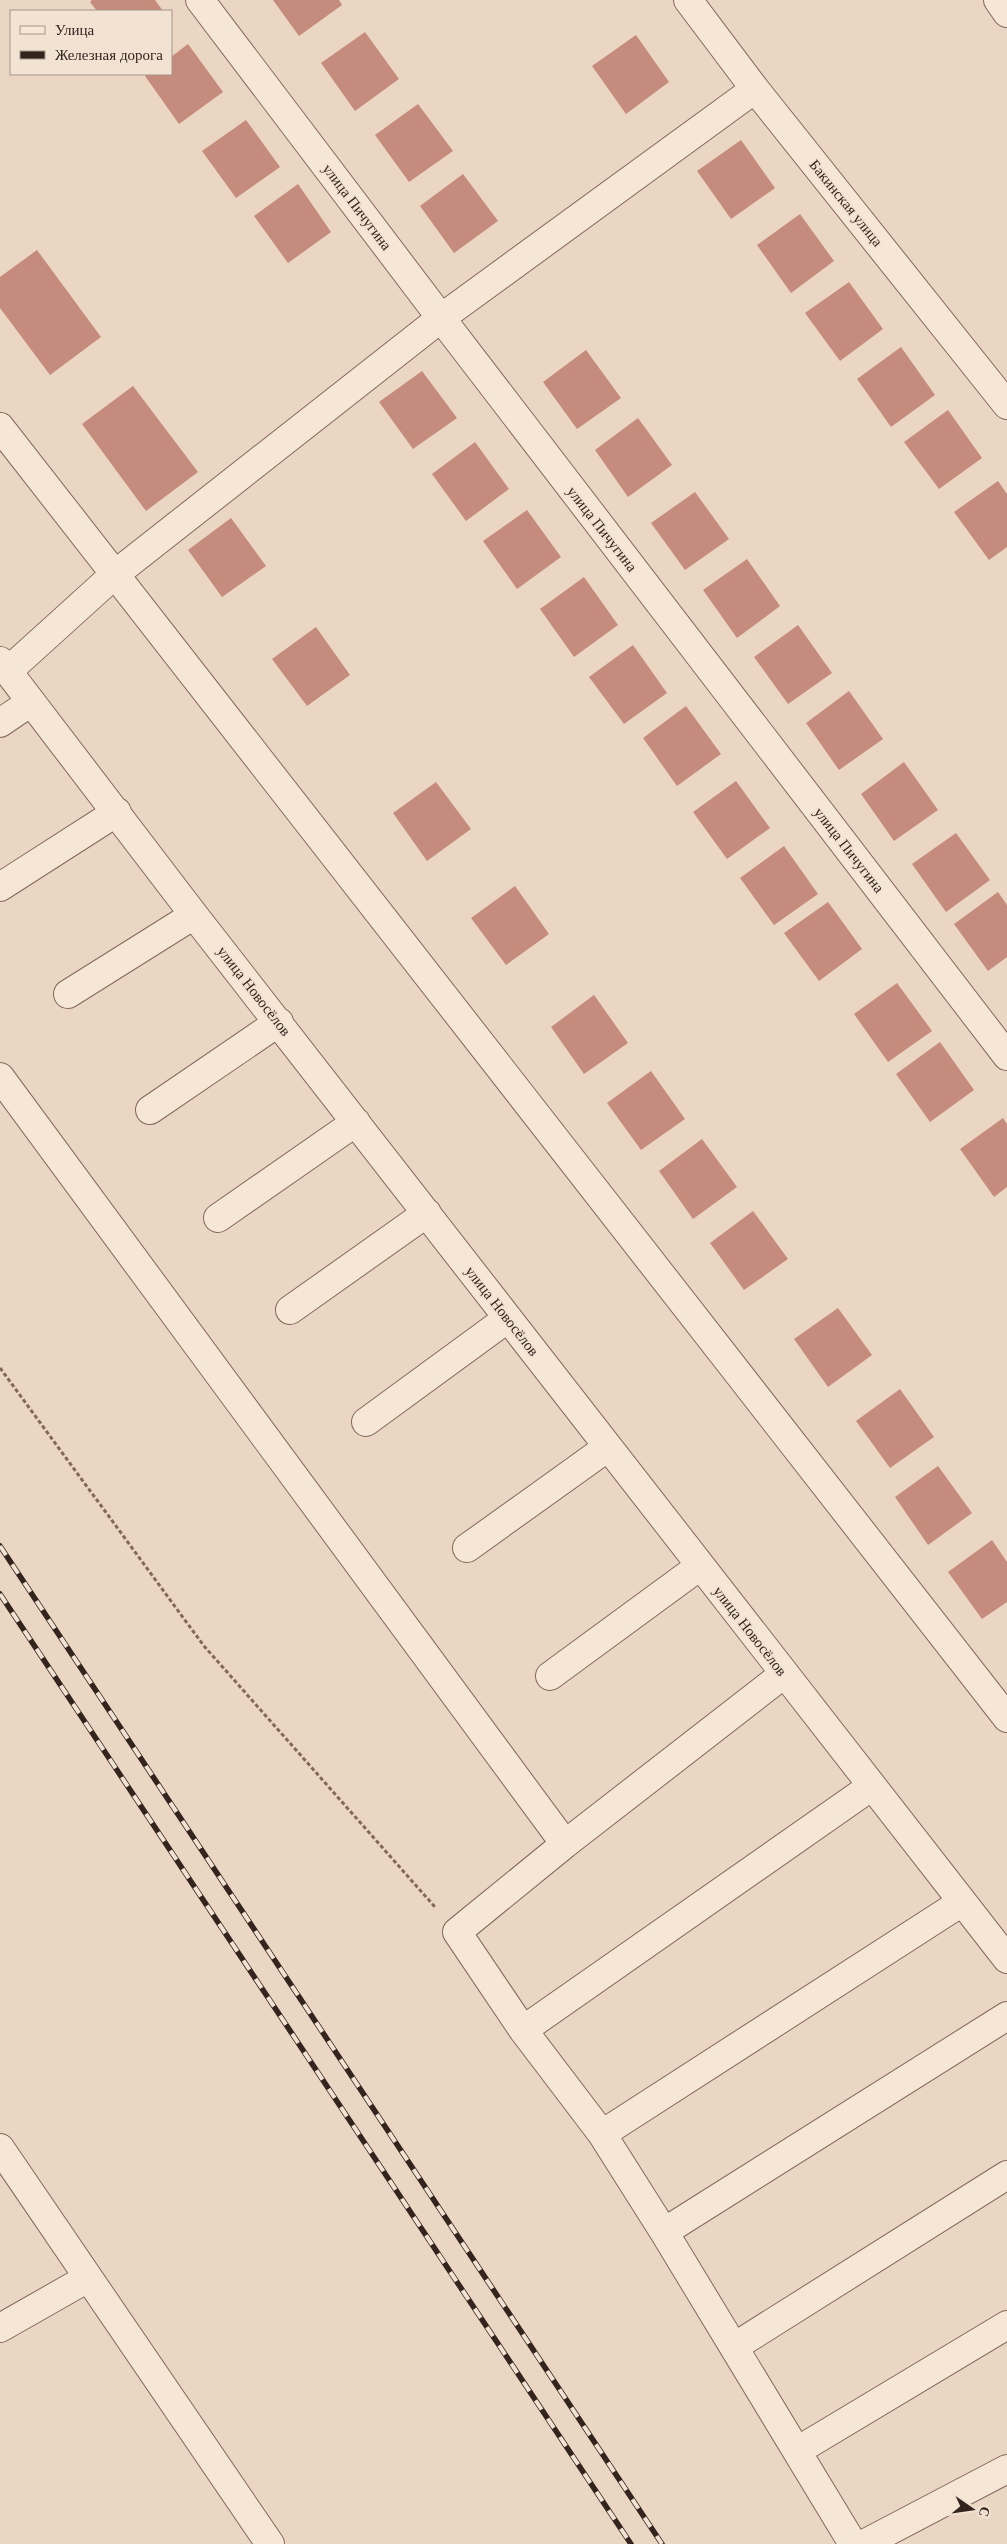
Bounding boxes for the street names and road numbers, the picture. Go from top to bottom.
street label: Бакинская улица [806,157,886,250]
street label: улица Пичугина [319,161,395,253]
street label: улица Пичугина [564,483,640,575]
street label: улица Пичугина [811,804,887,896]
street label: улица Новосёлов [214,943,294,1039]
street label: улица Новосёлов [462,1263,542,1359]
street label: улица Новосёлов [710,1583,790,1679]

